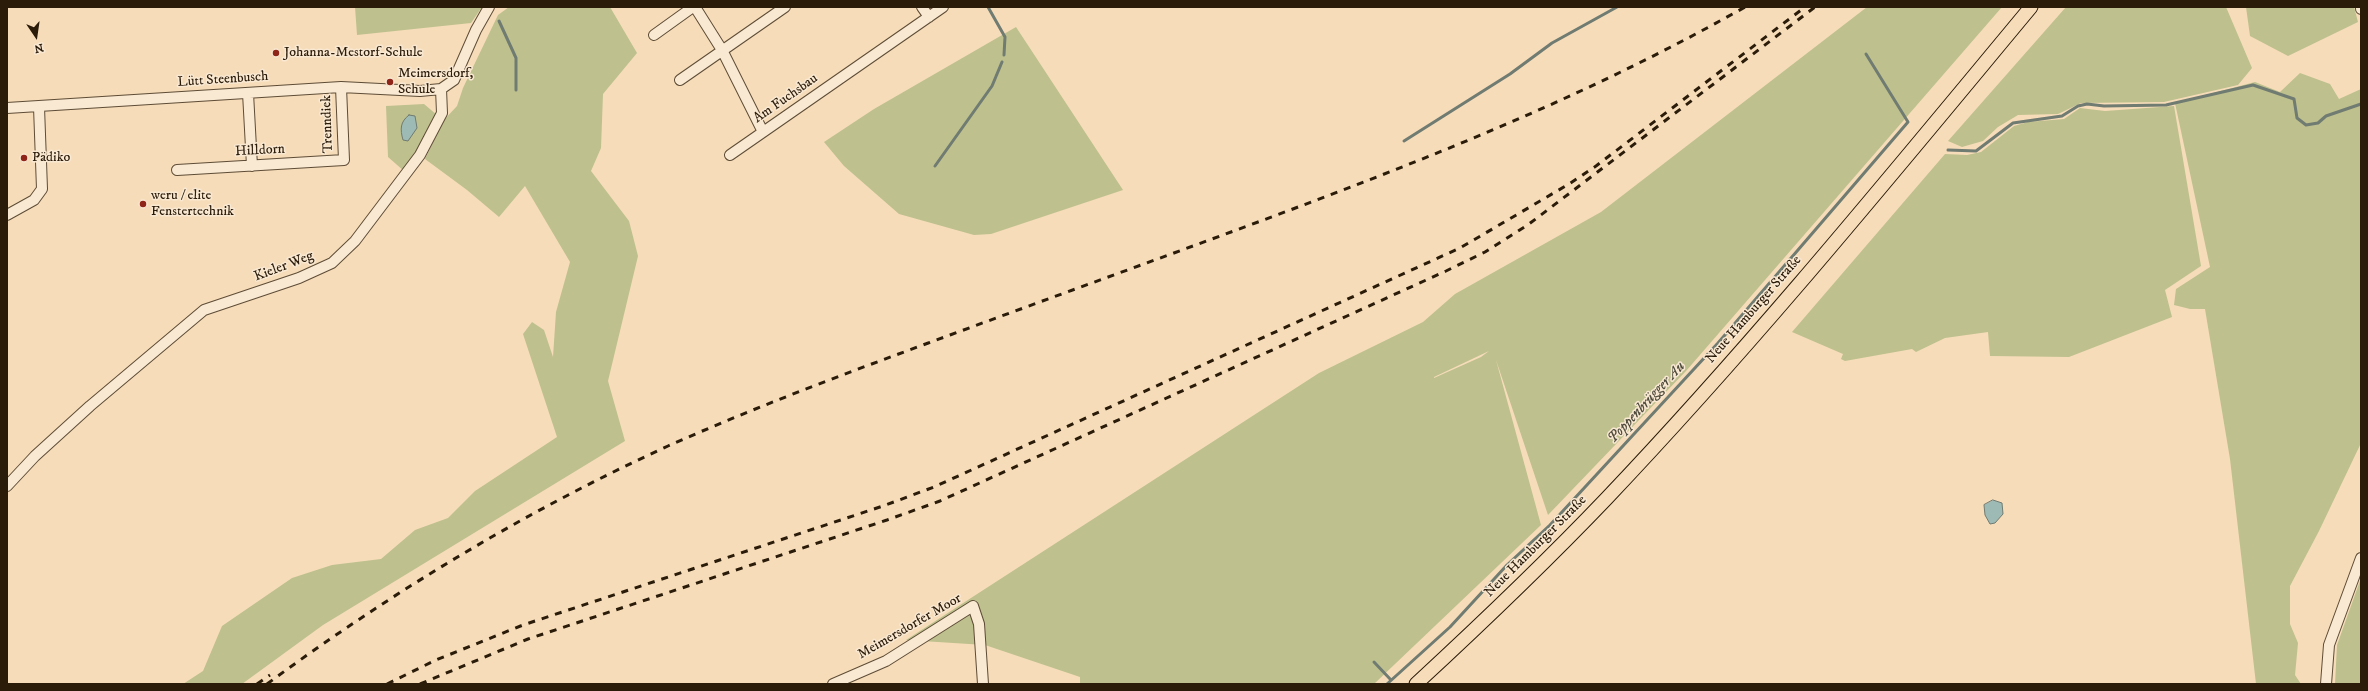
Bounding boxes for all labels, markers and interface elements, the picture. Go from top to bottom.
north arrow [16,16,56,56]
text: N [33,40,45,56]
place label: Johanna-Mestorf-Schule [284,45,423,61]
marker: Johanna-Mestorf-Schule [271,48,281,58]
place label: Meimersdorf, Schule [398,66,473,98]
street label: Lütt Steenbusch [177,68,269,92]
street label: Am Fuchsbau [751,71,821,127]
marker: Meimersdorf, Schule [385,77,395,87]
street label: Trenndiek [319,95,337,153]
street label: Hilldorn [235,141,285,161]
place label: Pädiko [32,150,70,166]
marker: Pädiko [19,153,29,163]
place label: weru / elite Fenstertechnik [151,188,234,220]
marker: weru / elite Fenstertechnik [138,199,148,209]
street label: Kieler Weg [252,248,316,286]
street label: Neue Hamburger Straße [1703,253,1805,367]
water label: Poppenbrügger Au [1605,358,1689,448]
street label: Neue Hamburger Straße [1482,493,1590,601]
street label: Meimersdorfer Moor [855,591,965,663]

